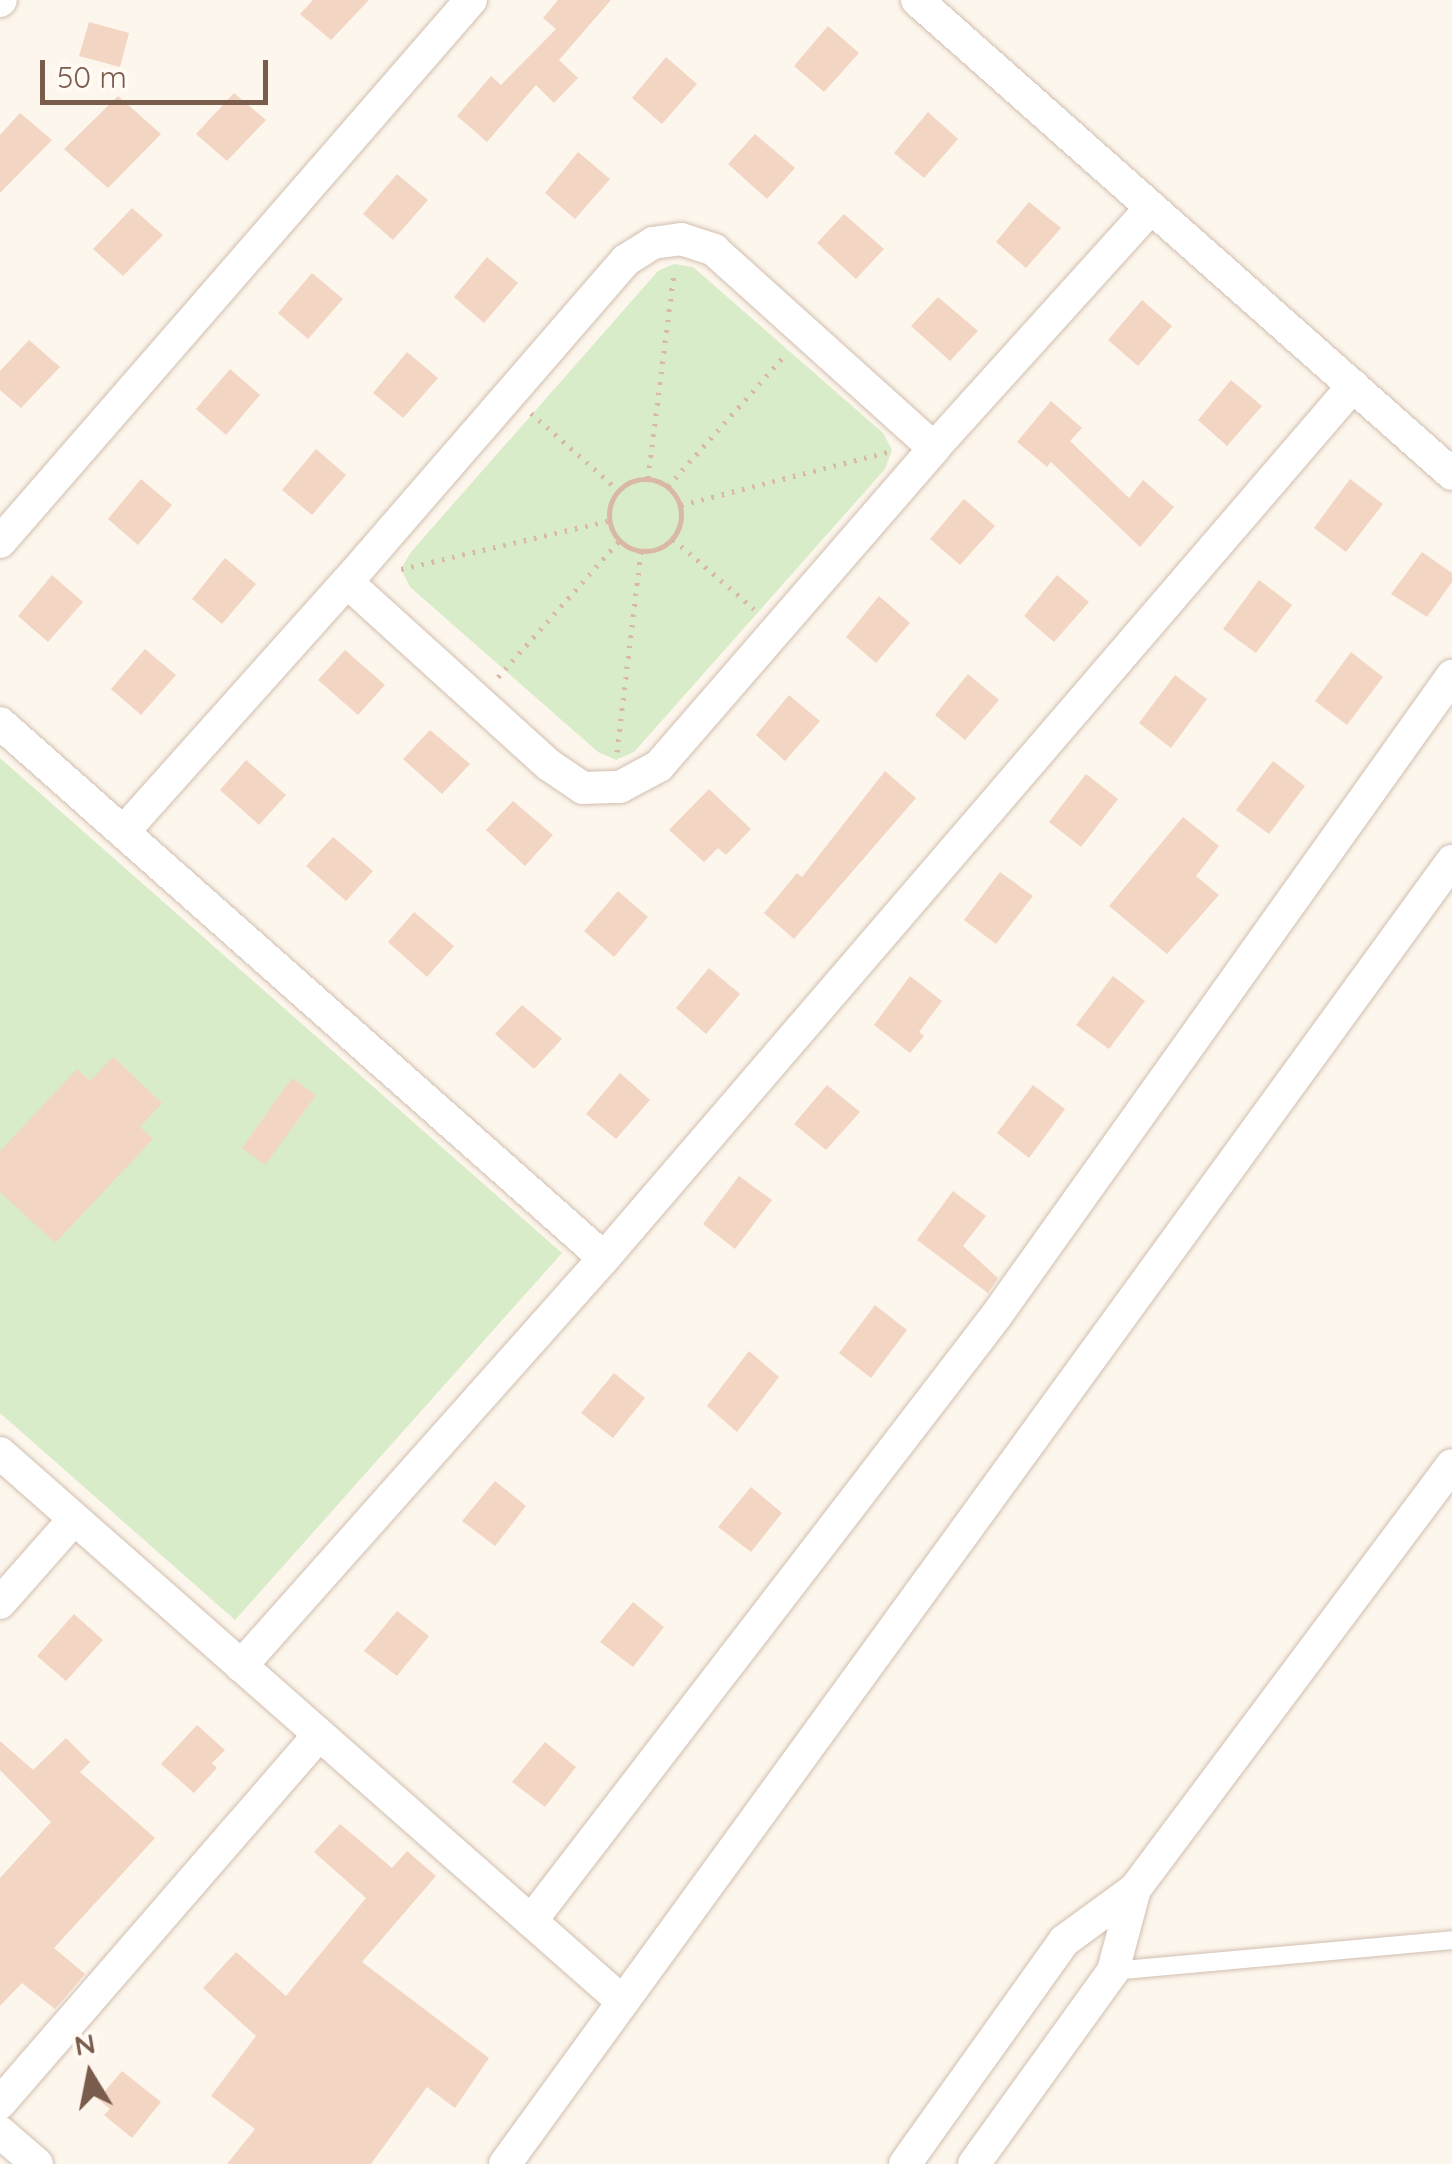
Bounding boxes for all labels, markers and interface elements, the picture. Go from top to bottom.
scale bar [45,40,272,102]
text: 50 m [57,58,127,96]
north arrow [40,2024,140,2124]
text: N [72,2025,98,2063]

